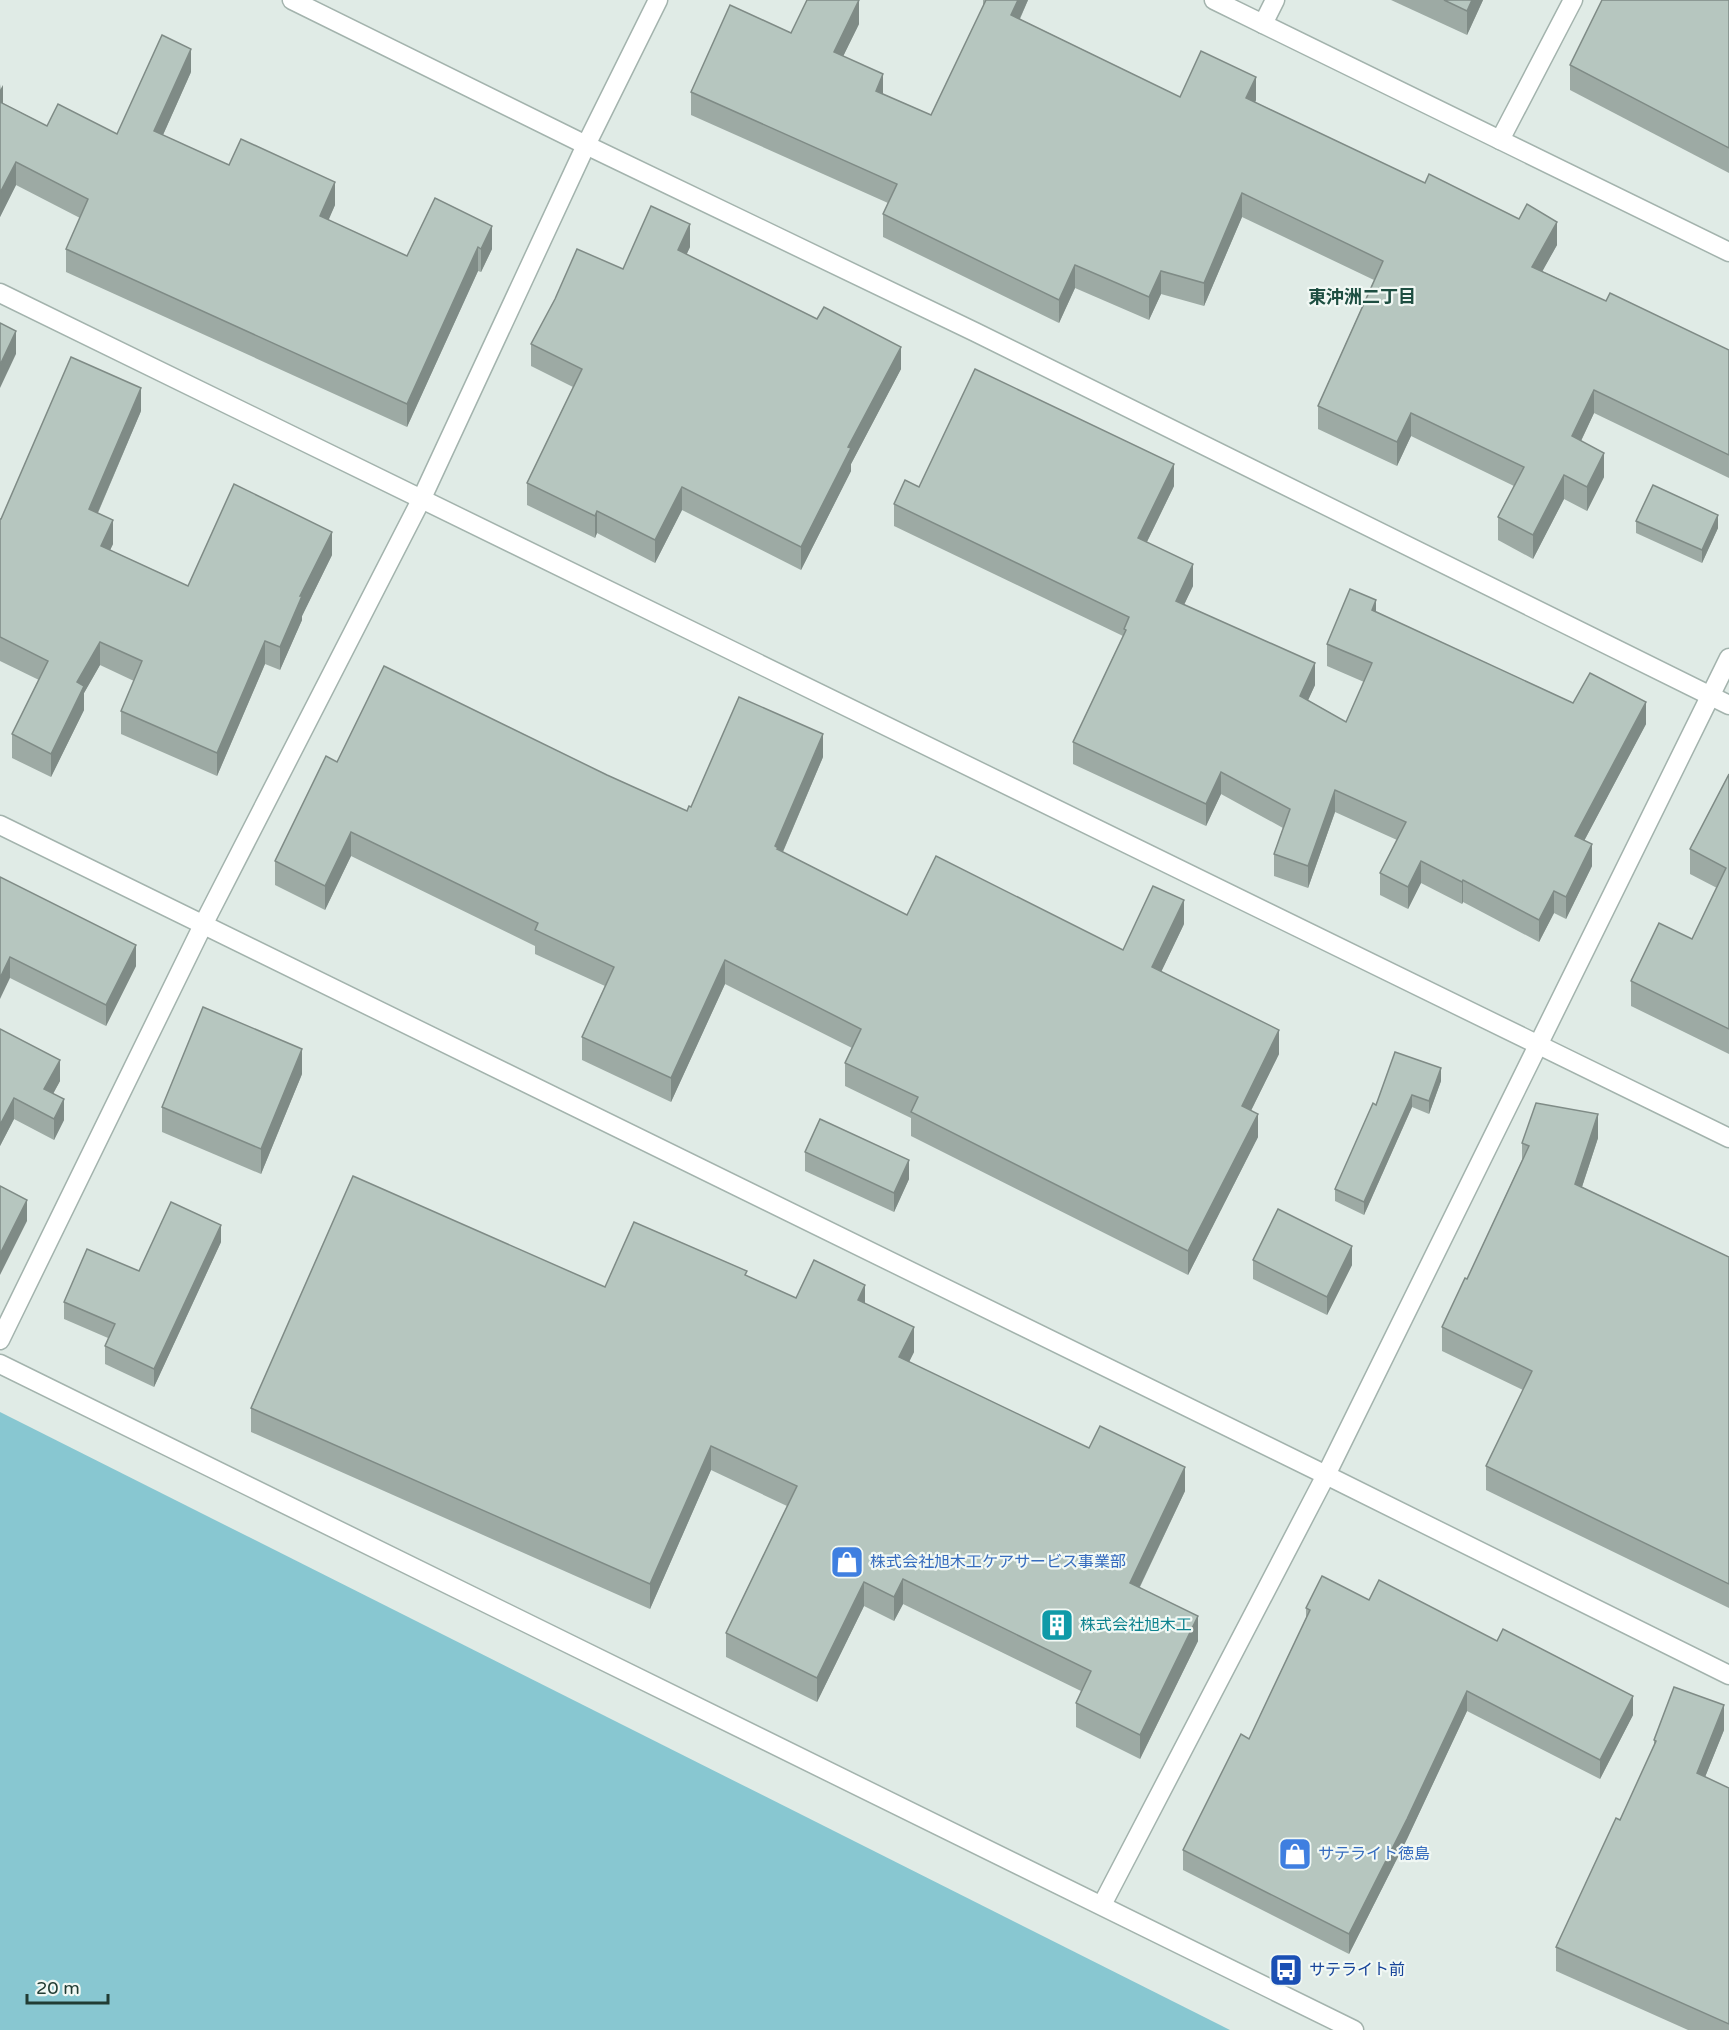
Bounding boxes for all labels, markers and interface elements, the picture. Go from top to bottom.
district label: 東沖洲二丁目 [1308,286,1416,308]
shop icon: 株式会社旭木工ケアサービス事業部 [829,1544,865,1580]
place label: 株式会社旭木工ケアサービス事業部 [870,1552,1126,1572]
building icon: 株式会社旭木工 [1039,1607,1075,1643]
place label: 株式会社旭木工 [1080,1615,1192,1635]
shop icon: サテライト徳島 [1277,1836,1313,1872]
place label: サテライト徳島 [1318,1844,1430,1864]
bus stop icon: サテライト前 [1268,1952,1304,1988]
place label: サテライト前 [1309,1960,1405,1980]
scale bar [27,1967,108,2005]
text: 20 m [36,1977,80,1999]

